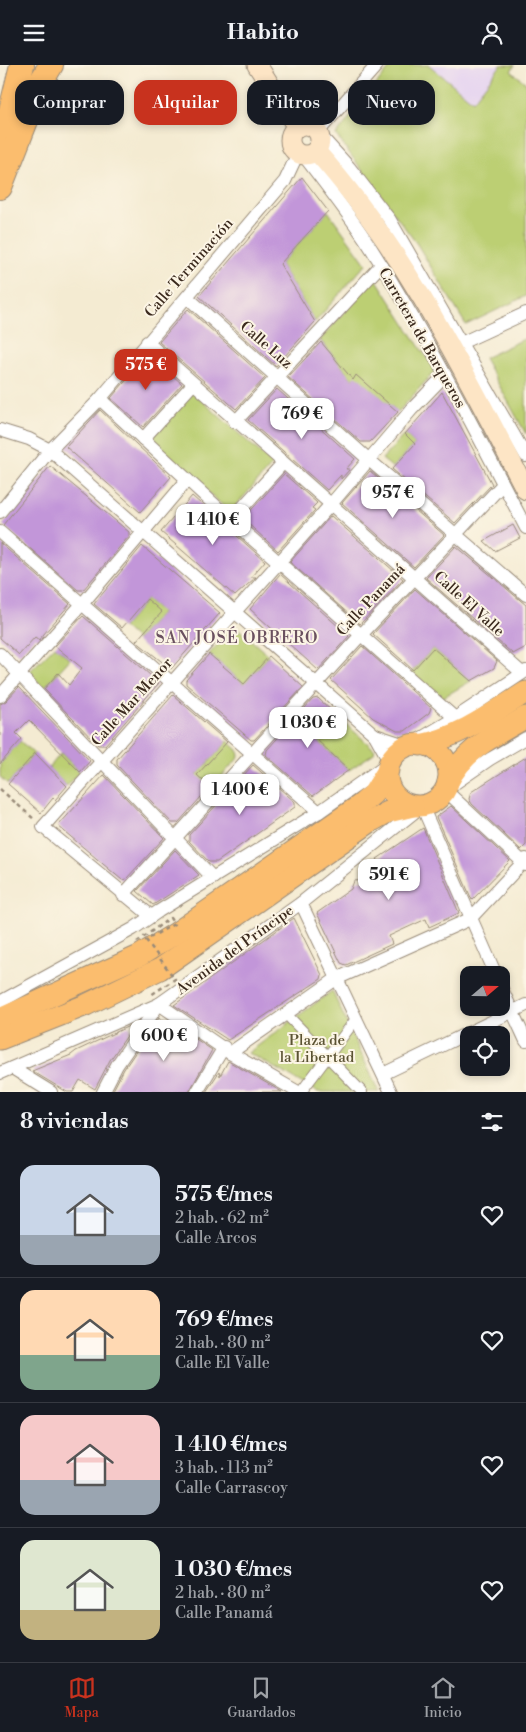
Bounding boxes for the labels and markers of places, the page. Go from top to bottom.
pin: 575 € [111,349,181,391]
pin: 769 € [267,397,337,440]
pin: 957 € [358,477,428,519]
pin: 1 410 € [167,503,259,546]
pin: 1 030 € [262,707,354,749]
pin: 1 400 € [194,773,286,816]
pin: 591 € [354,859,424,901]
pin: 600 € [129,1019,199,1062]

